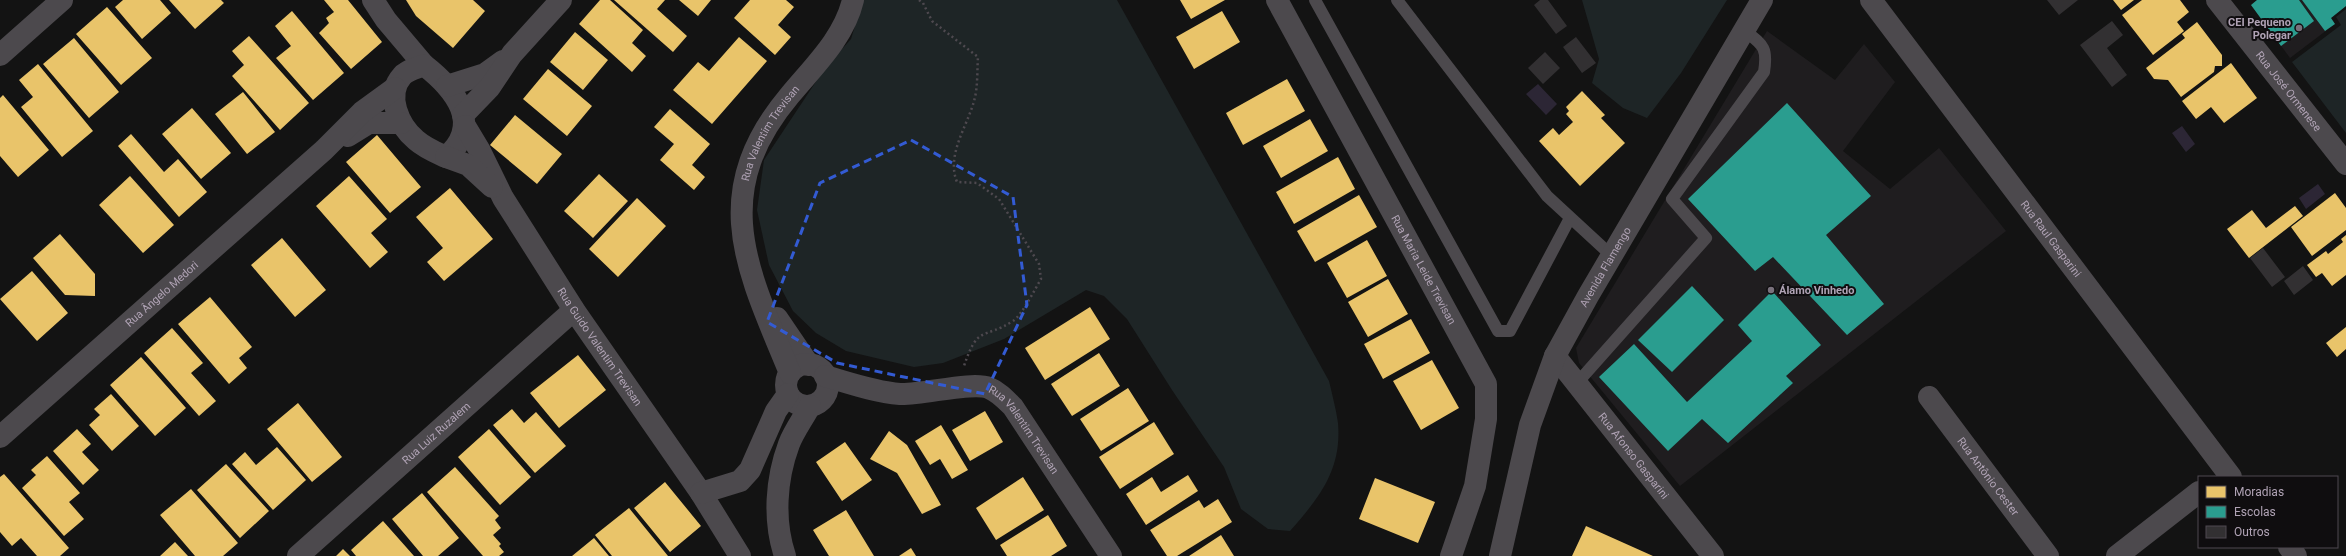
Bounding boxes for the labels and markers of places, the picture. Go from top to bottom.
place label: CEI Pequeno Polegar [2228,16,2291,42]
marker: CEI Pequeno Polegar [2294,23,2304,33]
place label: Álamo Vinhedo [1779,284,1854,297]
marker: Álamo Vinhedo [1766,285,1776,295]

